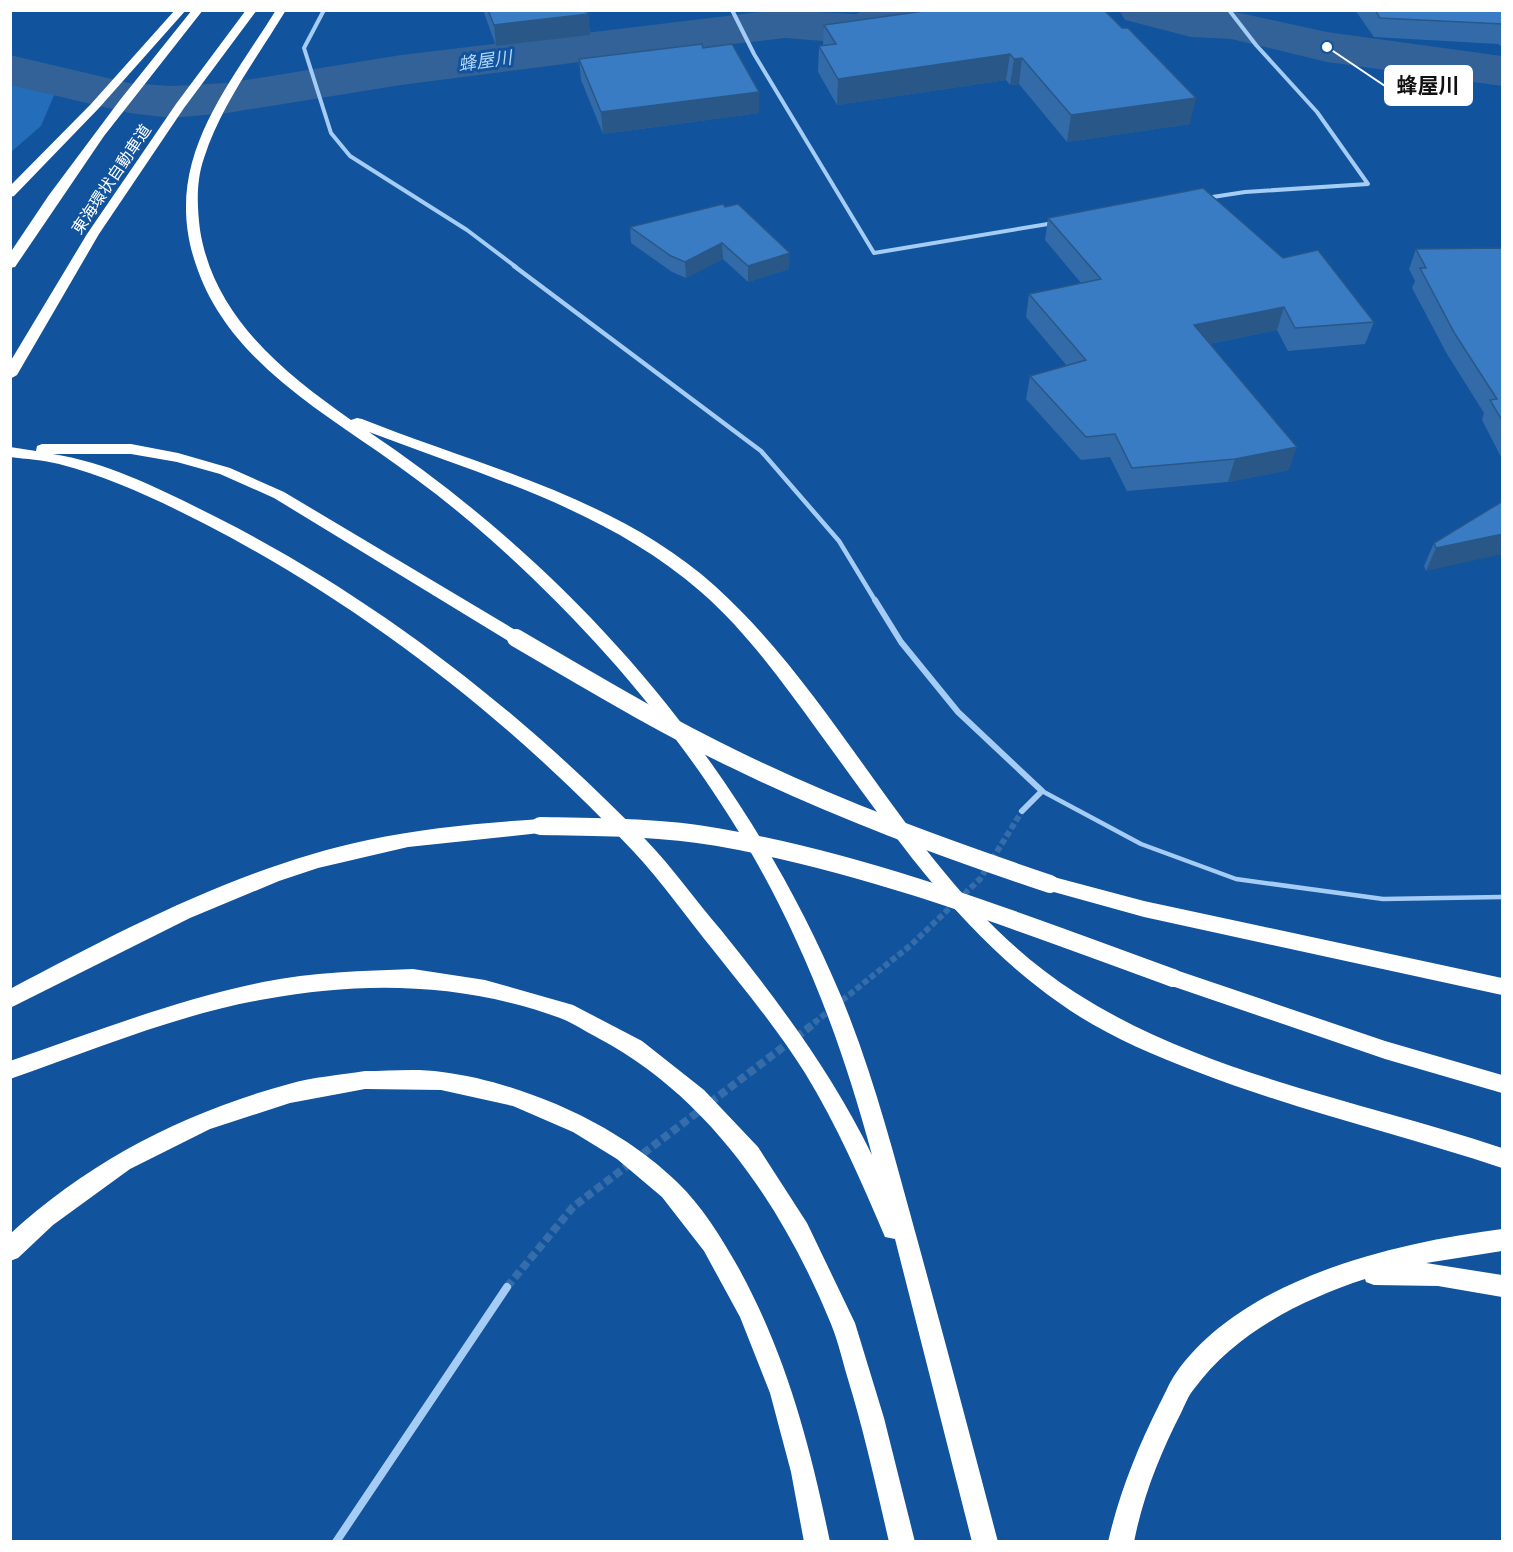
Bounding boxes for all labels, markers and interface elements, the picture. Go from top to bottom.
water label: 蜂屋川 [457,45,515,76]
callout: 蜂屋川 [1385,66,1472,105]
text: 蜂屋川 [1397,72,1460,98]
street label: 東海環状自動車道 [67,120,155,238]

